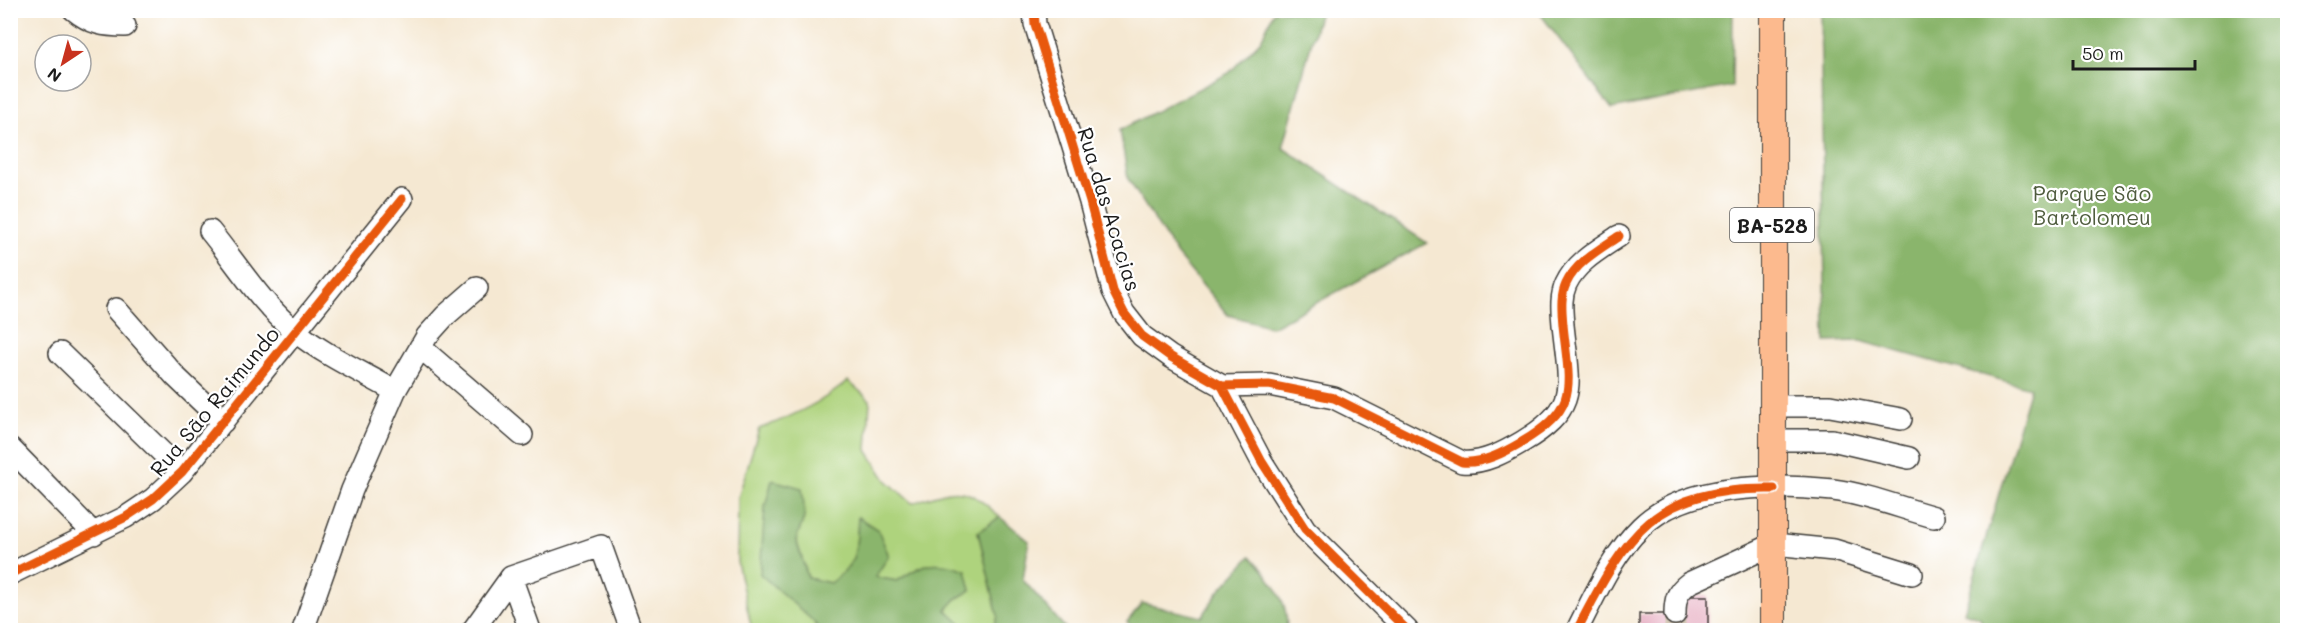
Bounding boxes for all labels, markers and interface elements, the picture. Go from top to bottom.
north arrow [33,33,93,93]
scale bar [2073,33,2194,71]
text: 50 m [2082,41,2124,65]
text: N [43,63,65,88]
street label: Rua das Acacias [1072,124,1148,294]
park label: Parque São Bartolomeu [2033,179,2151,230]
road number: BA-528 [1730,208,1814,242]
street label: Rua São Raimundo [143,321,285,481]

